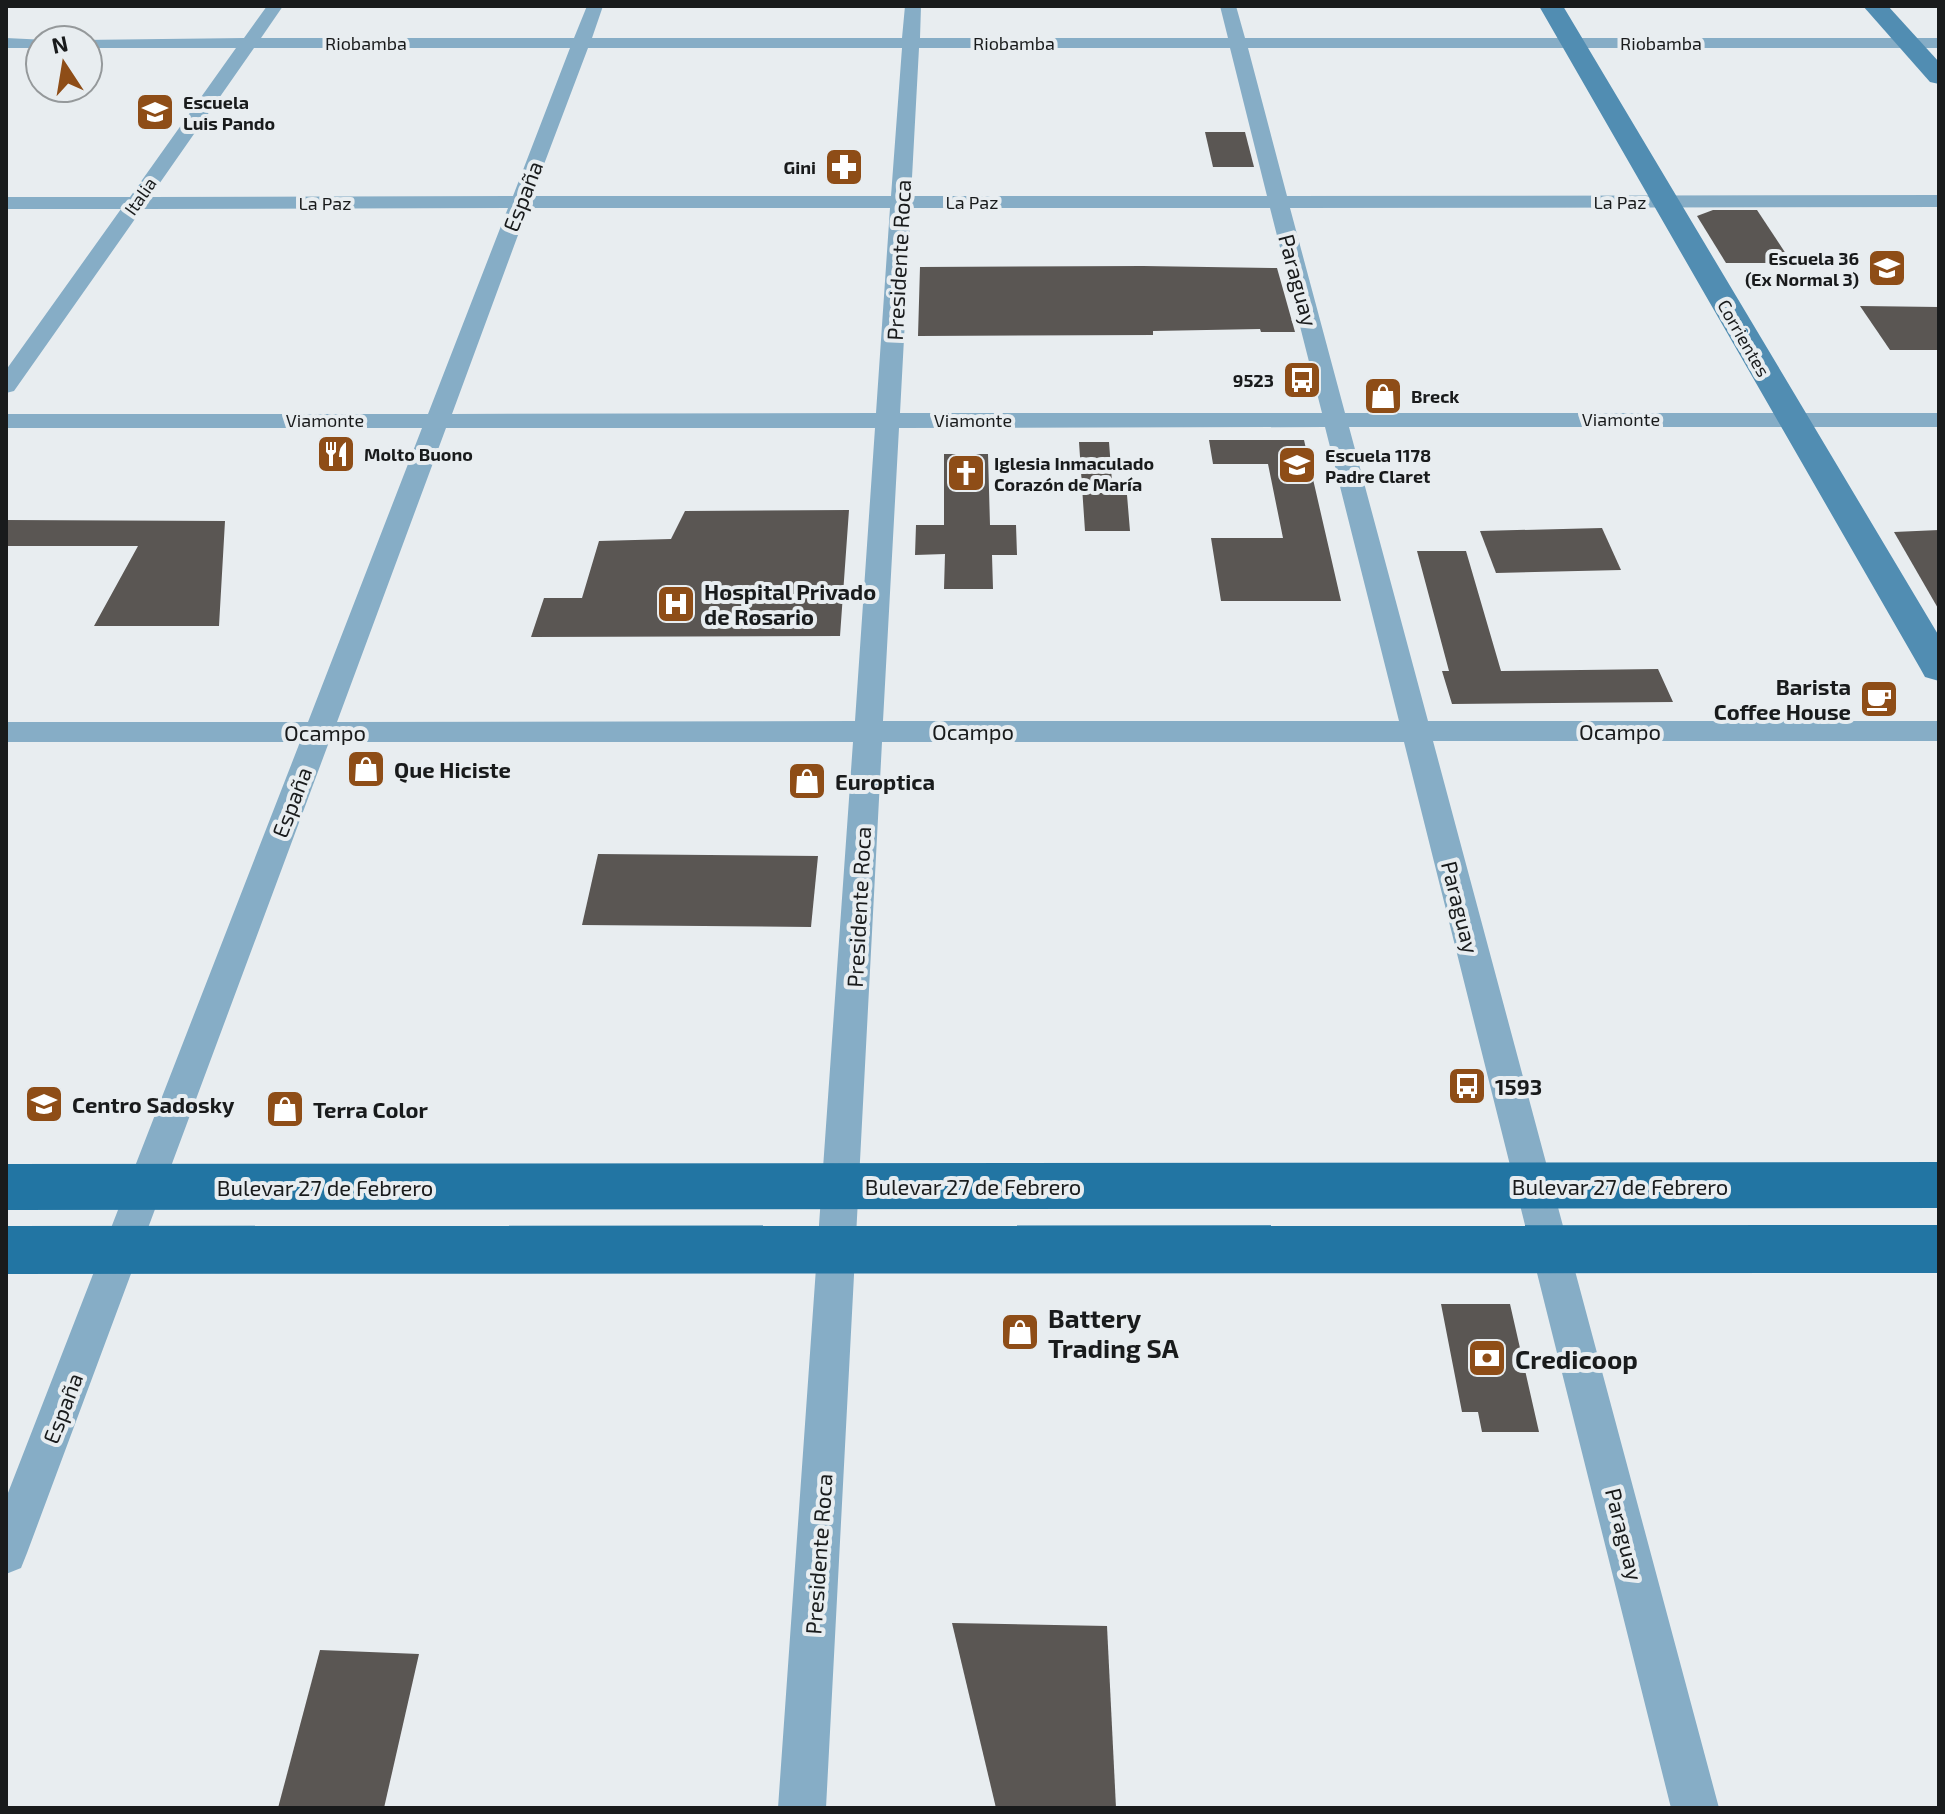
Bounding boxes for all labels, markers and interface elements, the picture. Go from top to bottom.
north arrow [24,24,104,104]
text: N [49,29,70,58]
street label: Riobamba [325,32,407,54]
street label: Riobamba [973,32,1055,54]
street label: Riobamba [1620,32,1702,54]
school or university icon: Escuela Luis Pando [134,91,176,133]
place label: Escuela Luis Pando [183,91,275,134]
pharmacy icon: Gini [823,146,865,188]
place label: Gini [784,156,816,178]
street label: España [497,157,547,235]
street label: Italia [119,173,161,219]
street label: Presidente Roca [881,179,915,341]
street label: La Paz [946,191,998,213]
street label: La Paz [1594,191,1646,213]
street label: La Paz [299,192,351,214]
street label: Paraguay [1274,231,1324,329]
place label: Escuela 36 (Ex Normal 3) [1745,247,1859,290]
school or university icon: Escuela 36 (Ex Normal 3) [1866,247,1908,289]
street label: Corrientes [1713,296,1775,380]
bus stop icon: 9523 [1281,359,1323,401]
place label: 9523 [1233,369,1274,391]
shop icon: Breck [1362,375,1404,417]
place label: Breck [1411,385,1459,407]
street label: Viamonte [1582,408,1660,430]
street label: Viamonte [286,409,364,431]
street label: Viamonte [934,409,1012,431]
restaurant icon: Molto Buono [315,433,357,475]
place label: Molto Buono [364,443,473,465]
school or university icon: Escuela 1178 Padre Claret [1276,444,1318,486]
place label: Escuela 1178 Padre Claret [1325,444,1431,487]
church icon: Iglesia Inmaculado Corazón de María [945,452,987,494]
place label: Iglesia Inmaculado Corazón de María [994,452,1154,495]
place label: Hospital Privado de Rosario [704,578,876,629]
hospital icon: Hospital Privado de Rosario [655,583,697,625]
place label: Barista Coffee House [1714,673,1851,724]
cafe icon: Barista Coffee House [1858,678,1900,720]
street label: Ocampo [932,718,1014,744]
street label: Ocampo [1579,718,1661,744]
street label: Ocampo [284,719,366,745]
shop icon: Que Hiciste [345,748,387,790]
place label: Que Hiciste [394,756,511,783]
shop icon: Europtica [786,760,828,802]
street label: España [266,763,316,841]
place label: Europtica [835,768,935,794]
street label: Presidente Roca [841,826,875,988]
street label: Paraguay [1437,858,1485,956]
bus stop icon: 1593 [1446,1065,1488,1107]
place label: 1593 [1495,1073,1542,1099]
school or university icon: Centro Sadosky [23,1083,65,1125]
shop icon: Terra Color [264,1088,306,1130]
place label: Centro Sadosky [72,1091,235,1118]
place label: Terra Color [313,1096,429,1122]
street label: Bulevar 27 de Febrero [865,1173,1081,1199]
street label: Bulevar 27 de Febrero [1512,1173,1728,1199]
street label: Bulevar 27 de Febrero [217,1174,433,1200]
place label: Battery Trading SA [1048,1302,1179,1363]
shop icon: Battery Trading SA [999,1311,1041,1353]
bank icon: Credicoop [1466,1337,1508,1379]
place label: Credicoop [1515,1343,1638,1374]
street label: España [37,1369,87,1447]
street label: Presidente Roca [799,1473,837,1635]
street label: Paraguay [1601,1485,1649,1583]

